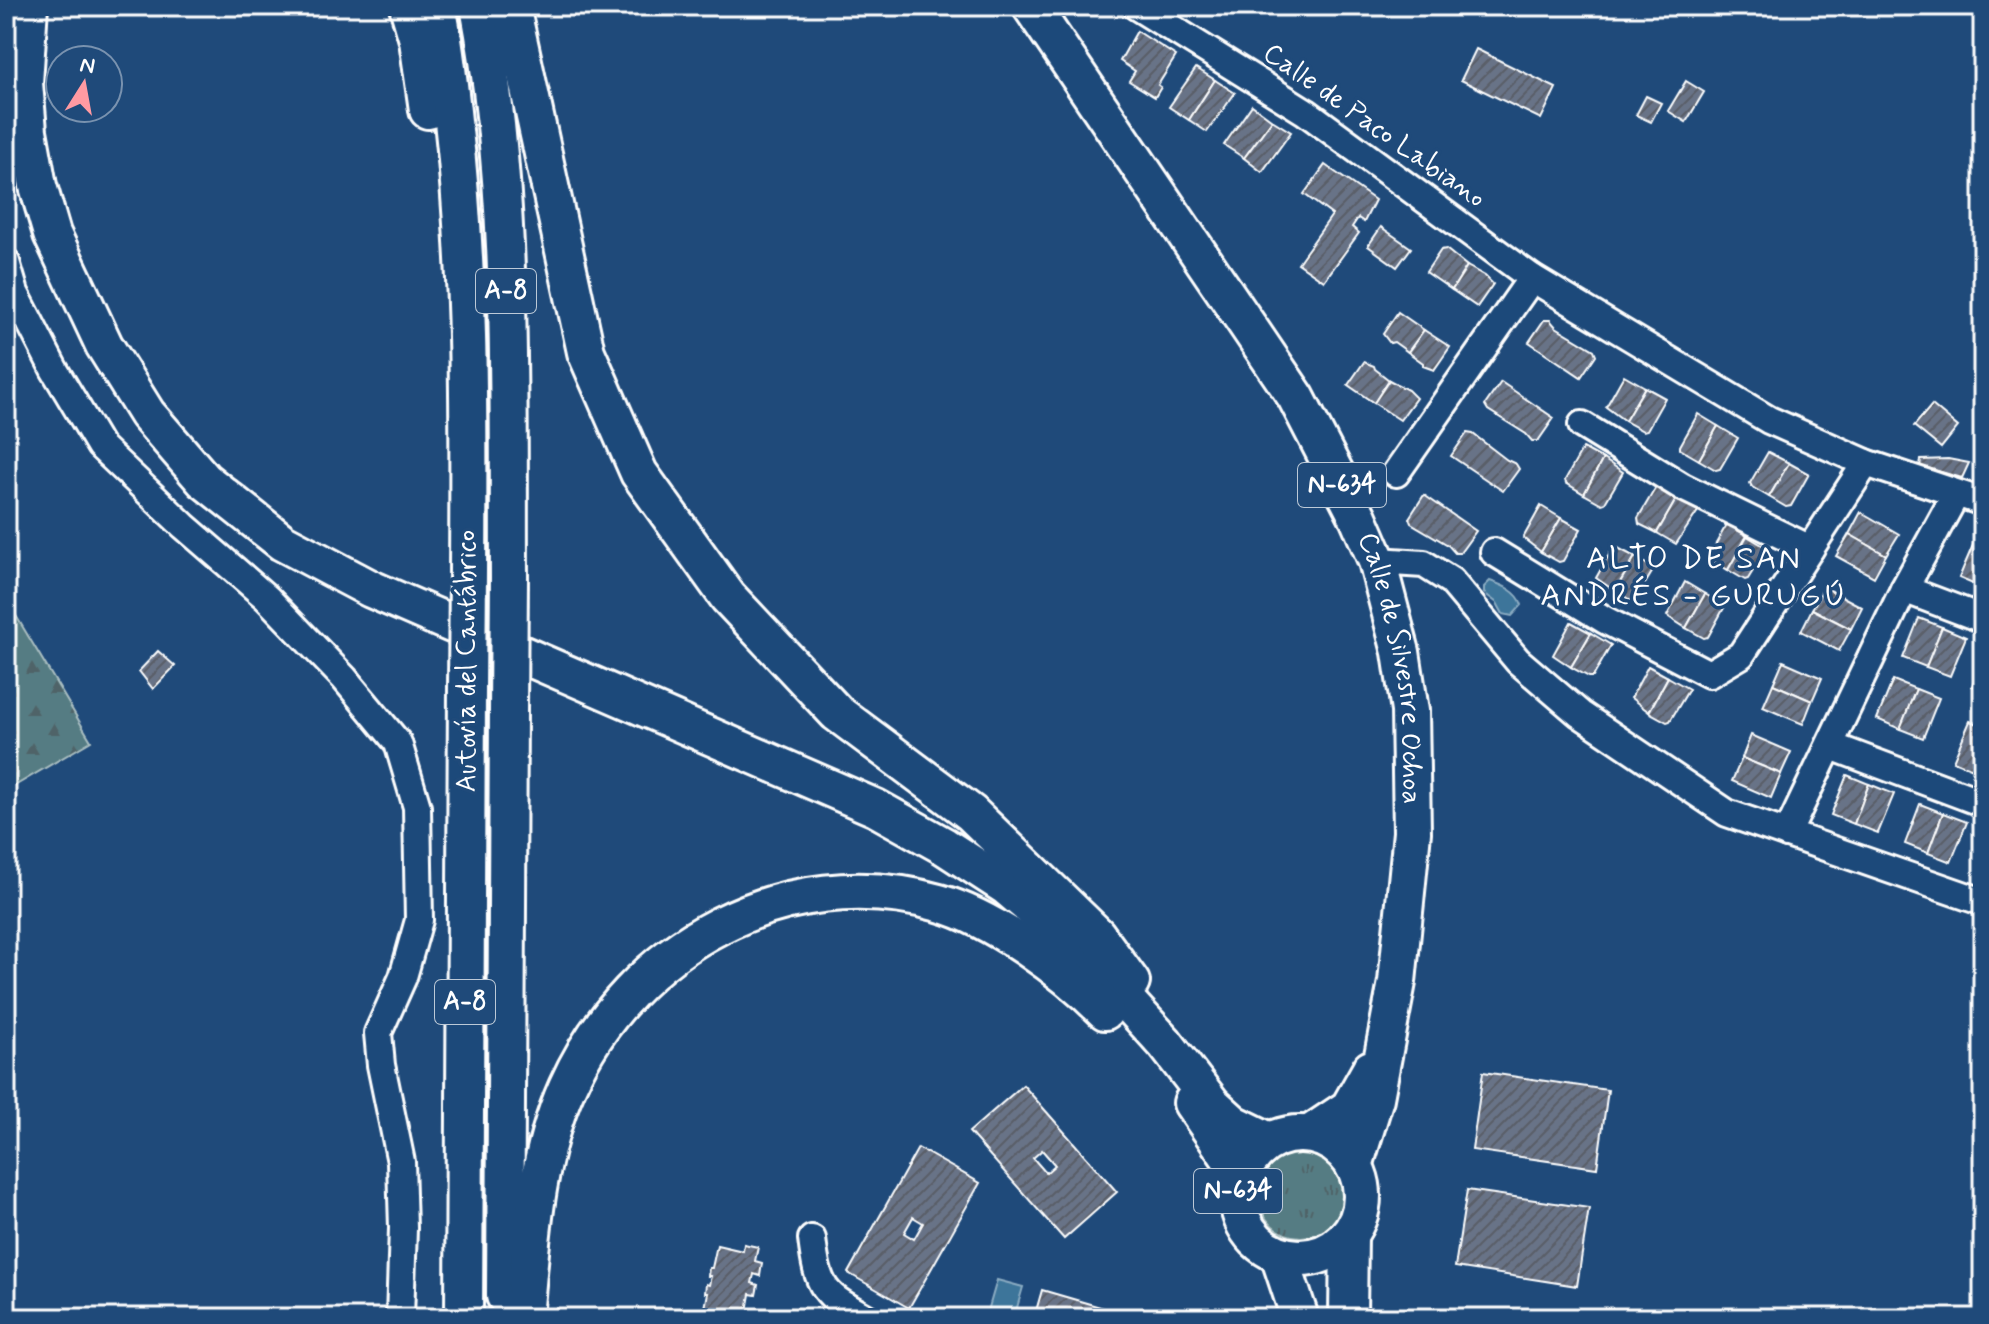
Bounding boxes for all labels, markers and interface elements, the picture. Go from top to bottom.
street label: Calle de Paco Labiano [1255,35,1493,217]
north arrow [44,44,124,124]
text: N [78,51,97,81]
road number: A-8 [476,269,536,313]
road number: N-634 [1298,463,1386,507]
street label: Calle de Silvestre Ochoa [1348,527,1430,804]
street label: Autovía del Cantábrico [449,530,486,792]
district label: ALTO DE SAN ANDRÉS - GURUGÚ [1540,538,1848,617]
road number: A-8 [435,980,495,1024]
road number: N-634 [1194,1169,1282,1213]

